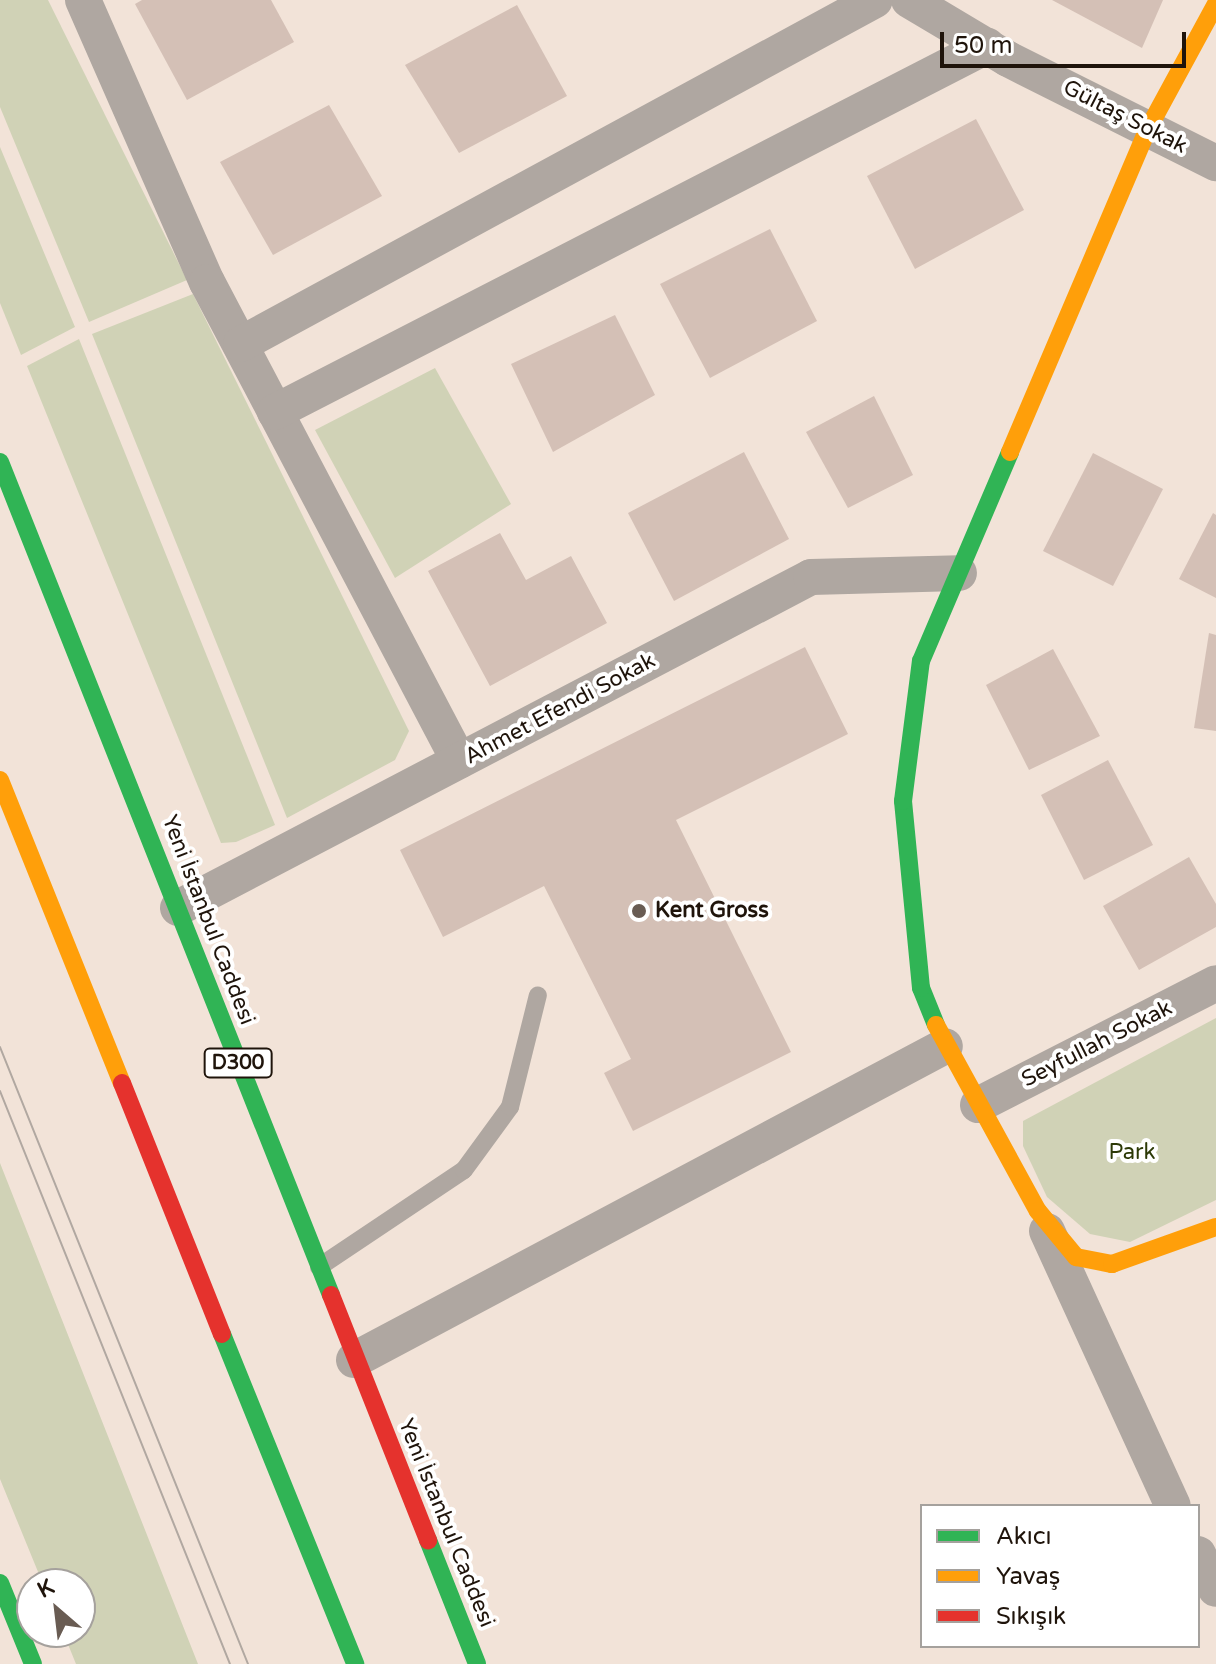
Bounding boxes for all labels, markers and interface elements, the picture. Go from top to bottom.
scale bar [944,16,1190,66]
text: 50 m [954,31,1012,60]
street label: Gültaş Sokak [1059,74,1191,160]
street label: Ahmet Efendi Sokak [460,648,660,770]
street label: Yeni İstanbul Caddesi [156,811,260,1029]
place label: Kent Gross [655,898,769,924]
marker: Kent Gross [630,902,648,920]
street label: Seyfullah Sokak [1017,995,1177,1093]
road number: D300 [202,1047,274,1079]
park label: Park [1109,1140,1155,1166]
street label: Yeni İstanbul Caddesi [392,1415,500,1631]
legend [920,1504,1200,1648]
text: Akıcı [996,1522,1052,1551]
text: Yavaş [996,1562,1060,1591]
north arrow [16,1568,96,1648]
text: K [33,1574,58,1604]
text: Sıkışık [996,1602,1066,1631]

